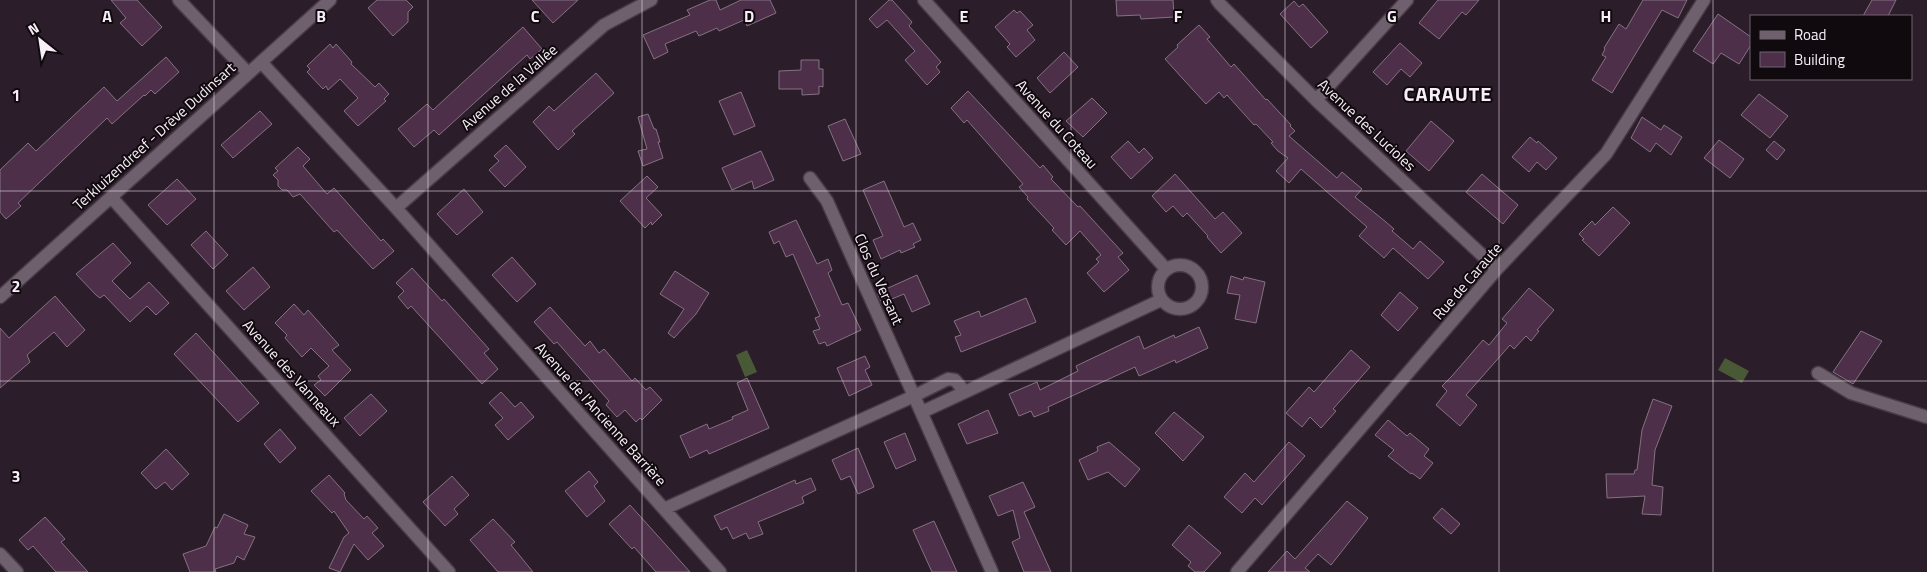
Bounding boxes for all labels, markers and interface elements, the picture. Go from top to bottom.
text: A [102,4,112,28]
text: B [316,4,326,28]
text: C [531,4,540,28]
text: D [744,4,754,28]
text: E [960,4,969,28]
text: F [1174,4,1183,28]
text: G [1387,4,1397,28]
text: H [1601,4,1611,28]
north arrow [15,15,65,65]
legend [1750,15,1912,80]
text: N [24,17,43,40]
text: Road [1794,23,1826,46]
street label: Avenue de la Vallée [456,39,562,135]
text: Building [1794,48,1845,71]
street label: Terkluizendreef - Drève Dudinsart [68,56,241,215]
street label: Avenue des Lucioles [1313,73,1421,177]
street label: Avenue du Coteau [1010,74,1104,174]
district label: CARAUTE [1404,78,1492,109]
text: 1 [12,83,20,107]
street label: Clos du Versant [849,230,910,329]
street label: Rue de Caraute [1427,237,1507,325]
text: 2 [12,274,20,298]
street label: Avenue des Vanneaux [237,314,347,432]
street label: Avenue de l'Ancienne Barrière [530,337,672,491]
text: 3 [12,464,20,488]

